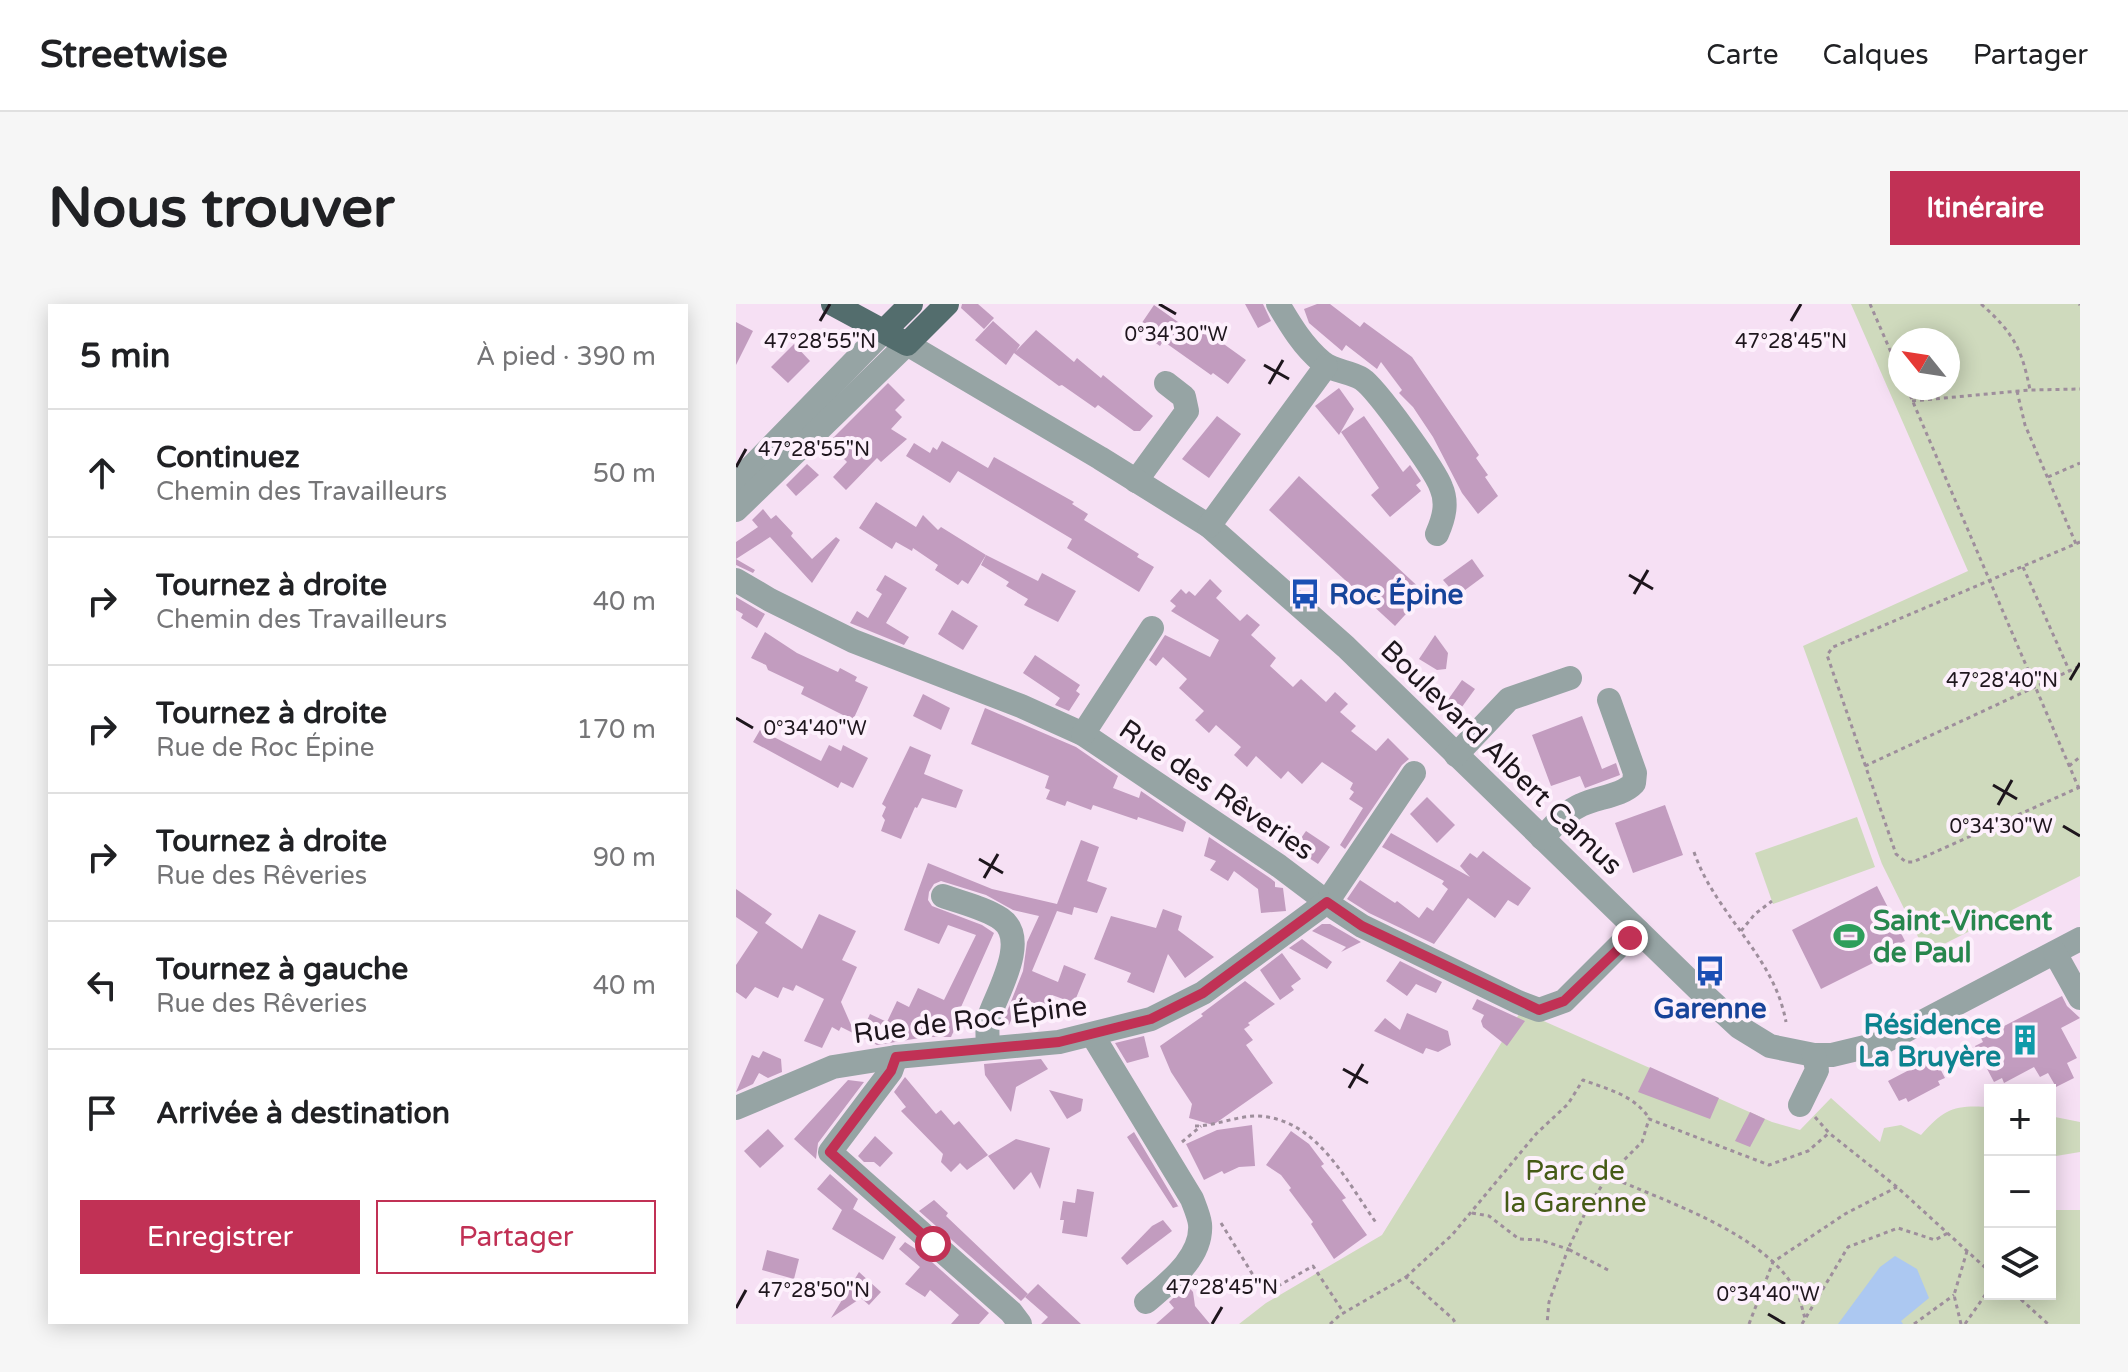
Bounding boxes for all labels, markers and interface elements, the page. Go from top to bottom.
text: Streetwise [40,32,228,78]
text: Carte [1706,38,1779,72]
text: Calques [1823,38,1929,72]
text: Partager [1973,38,2088,72]
button: Itinéraire [1890,171,2080,245]
text: Nous trouver [48,175,394,242]
text: 0°34'30"W [1124,323,1228,347]
north arrow [1888,328,1960,400]
text: 47°28'55"N [764,330,876,354]
text: 47°28'45"N [1735,330,1847,354]
text: 5 min [80,336,171,377]
text: À pied · 390 m [476,341,656,372]
text: 47°28'55"N [758,438,870,462]
text: Continuez [156,439,300,476]
icon: ahead [80,451,124,495]
text: 50 m [593,458,656,489]
text: Chemin des Travailleurs [156,476,447,507]
text: Tournez à droite [156,567,387,604]
bus stop icon: Roc Épine [1288,577,1322,611]
place label: Roc Épine [1329,577,1464,612]
icon: right [80,579,124,623]
text: 40 m [593,586,656,617]
text: Chemin des Travailleurs [156,604,447,635]
street label: Boulevard Albert Camus [1373,633,1629,882]
text: 47°28'40"N [1946,669,2058,693]
text: Tournez à droite [156,695,387,732]
icon: right [80,707,124,751]
street label: Rue des Rêveries [1113,712,1320,868]
text: 170 m [576,714,656,745]
text: 0°34'40"W [763,717,867,741]
text: Rue de Roc Épine [156,732,374,763]
text: 0°34'30"W [1949,815,2053,839]
text: Tournez à droite [156,823,387,860]
icon: right [80,835,124,879]
text: 90 m [593,842,656,873]
text: Rue des Rêveries [156,860,367,891]
place label: Saint-Vincent de Paul [1873,904,2052,970]
sports icon: Saint-Vincent de Paul [1832,919,1866,953]
route end [1612,920,1648,956]
text: Tournez à gauche [156,951,408,988]
bus stop icon: Garenne [1693,954,1727,988]
icon: left [80,963,124,1007]
text: 40 m [593,970,656,1001]
text: Rue des Rêveries [156,988,367,1019]
street label: Rue de Roc Épine [851,989,1089,1051]
place label: Garenne [1653,992,1767,1026]
place label: Résidence La Bruyère [1858,1008,2001,1074]
building icon: Résidence La Bruyère [2008,1023,2042,1057]
map controls [1984,1084,2056,1300]
button: + [1984,1084,2056,1156]
icon: arrive [80,1091,124,1135]
text: Arrivée à destination [156,1095,450,1132]
park label: Parc de la Garenne [1503,1154,1647,1220]
button: − [1984,1156,2056,1228]
button: Enregistrer [80,1200,360,1274]
button: Partager [376,1200,656,1274]
route start [915,1226,951,1262]
button: layers [1984,1228,2056,1300]
text: 47°28'45"N [1166,1276,1278,1300]
text: 47°28'50"N [758,1279,870,1303]
text: 0°34'40"W [1716,1283,1820,1307]

